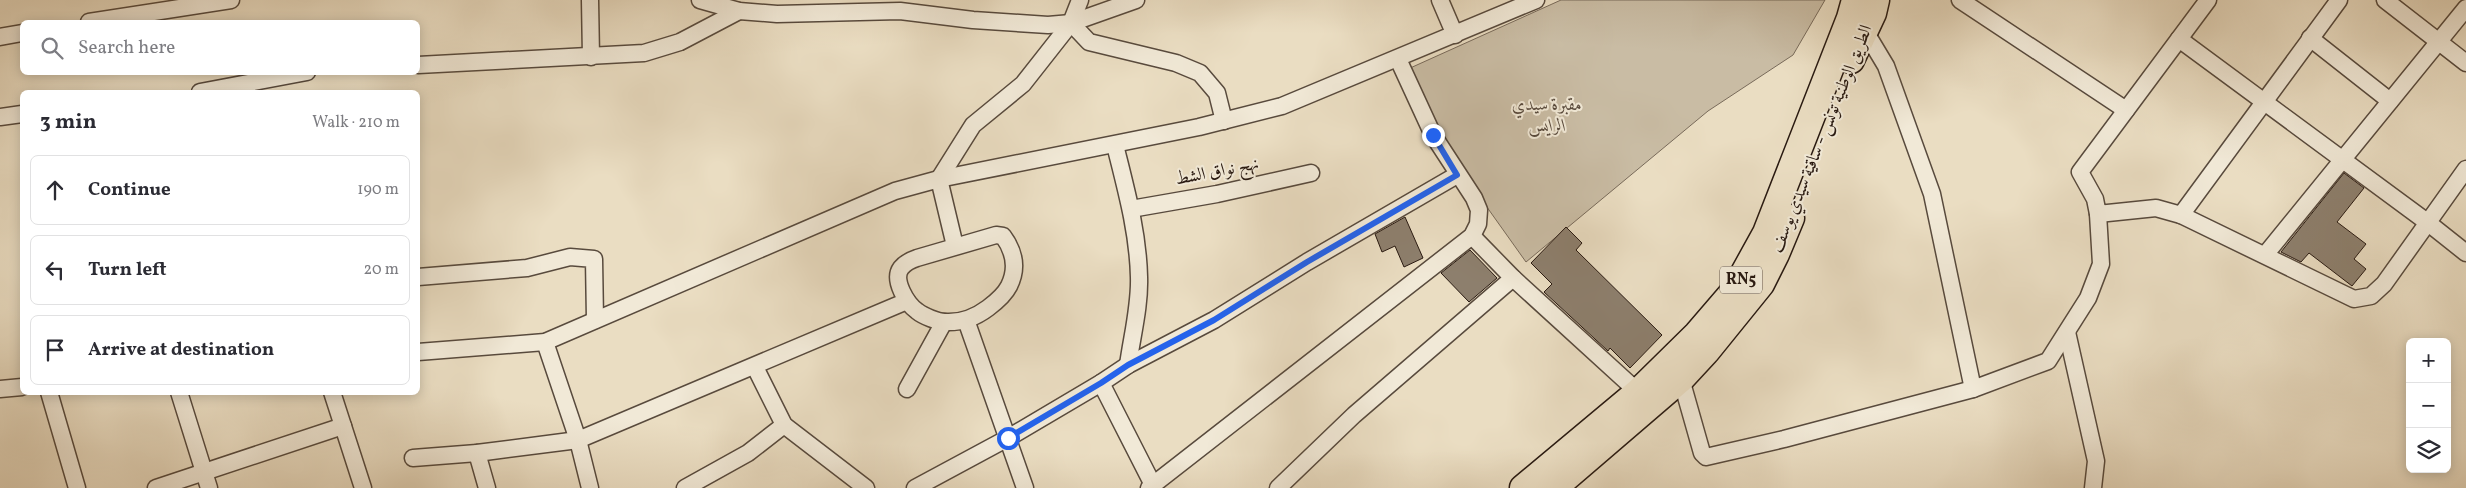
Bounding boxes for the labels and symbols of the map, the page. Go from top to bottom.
street label: الطريق الوطنية تونس - ساقية سيدي يوسف [1765,21,1880,257]
park label: مقبرة سيدي الرايس [1512,93,1582,139]
route end [1422,124,1445,147]
street label: نهج نواق الشط [1173,152,1261,194]
road number: RN5 [1720,266,1762,294]
route start [997,427,1020,450]

